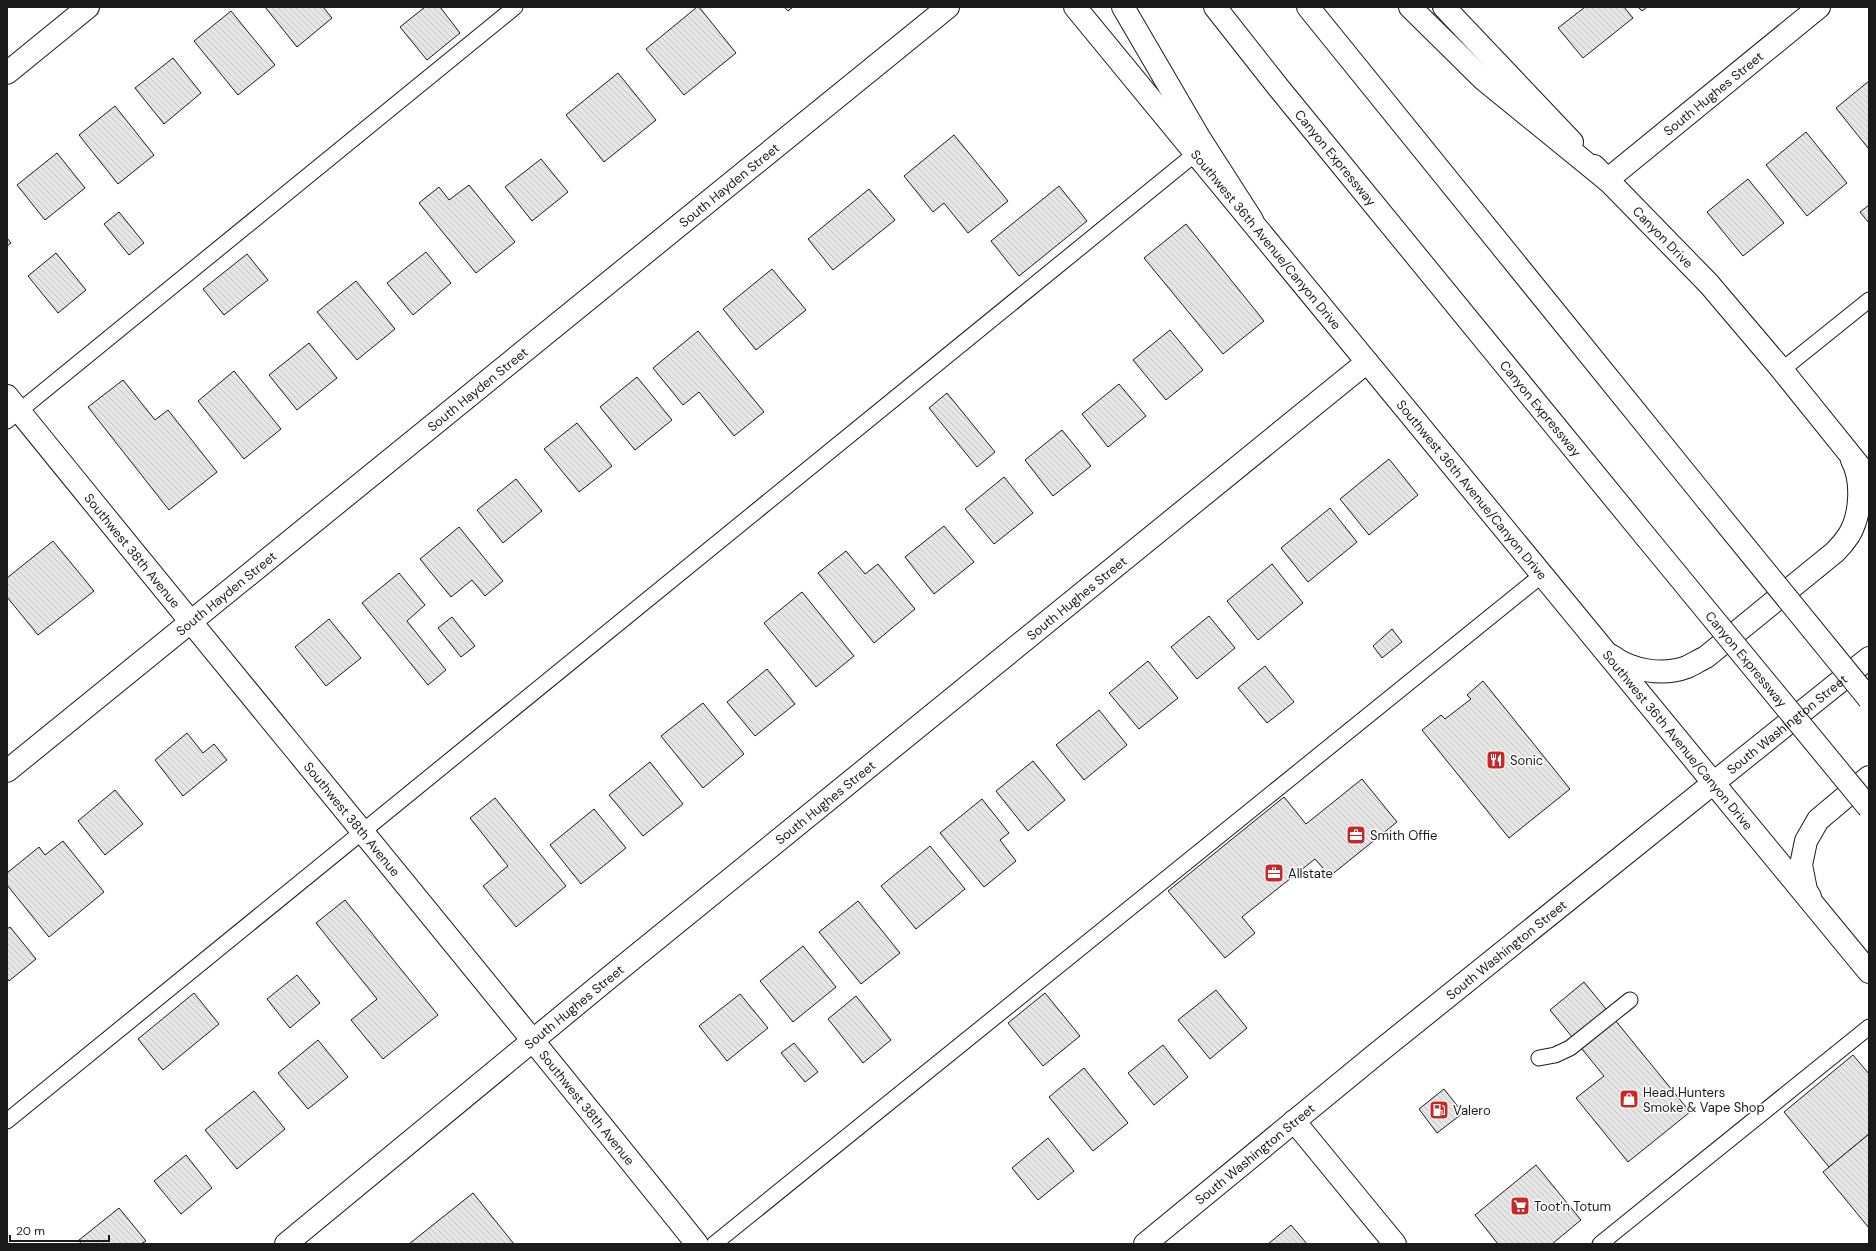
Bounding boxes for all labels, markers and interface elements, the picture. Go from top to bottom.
street label: South Hughes Street [1660,48,1767,139]
street label: Canyon Expressway [1291,106,1380,209]
street label: South Hayden Street [675,139,783,231]
street label: Southwest 36th Avenue/Canyon Drive [1187,146,1345,333]
street label: Canyon Drive [1629,202,1697,271]
street label: South Hayden Street [424,343,531,435]
street label: Canyon Expressway [1496,357,1585,460]
street label: Southwest 36th Avenue/Canyon Drive [1393,396,1551,583]
street label: Southwest 38th Avenue [81,490,184,611]
street label: South Hayden Street [172,547,280,639]
street label: South Hughes Street [1023,552,1130,644]
street label: Canyon Expressway [1702,607,1791,711]
street label: Southwest 36th Avenue/Canyon Drive [1599,646,1757,833]
street label: South Washington Street [1723,670,1851,778]
restaurant icon: Sonic [1485,749,1507,771]
place label: Sonic [1510,752,1543,769]
street label: South Hughes Street [772,756,879,848]
street label: Southwest 38th Avenue [300,758,404,880]
office icon: Smith Offie [1345,824,1367,846]
place label: Smith Offie [1370,827,1437,844]
office icon: Allstate [1263,862,1285,884]
place label: Allstate [1288,865,1333,882]
street label: South Washington Street [1442,896,1570,1003]
street label: South Hughes Street [521,961,627,1053]
street label: Southwest 38th Avenue [535,1046,639,1168]
place label: Head Hunters Smoke & Vape Shop [1643,1084,1765,1116]
shop icon: Head Hunters Smoke & Vape Shop [1618,1088,1640,1110]
fuel station icon: Valero [1428,1099,1450,1121]
street label: South Washington Street [1191,1100,1318,1208]
place label: Valero [1453,1102,1491,1119]
supermarket icon: Toot'n Totum [1509,1195,1531,1217]
place label: Toot'n Totum [1534,1198,1611,1215]
scale bar [10,1217,109,1243]
text: 20 m [16,1223,45,1239]

